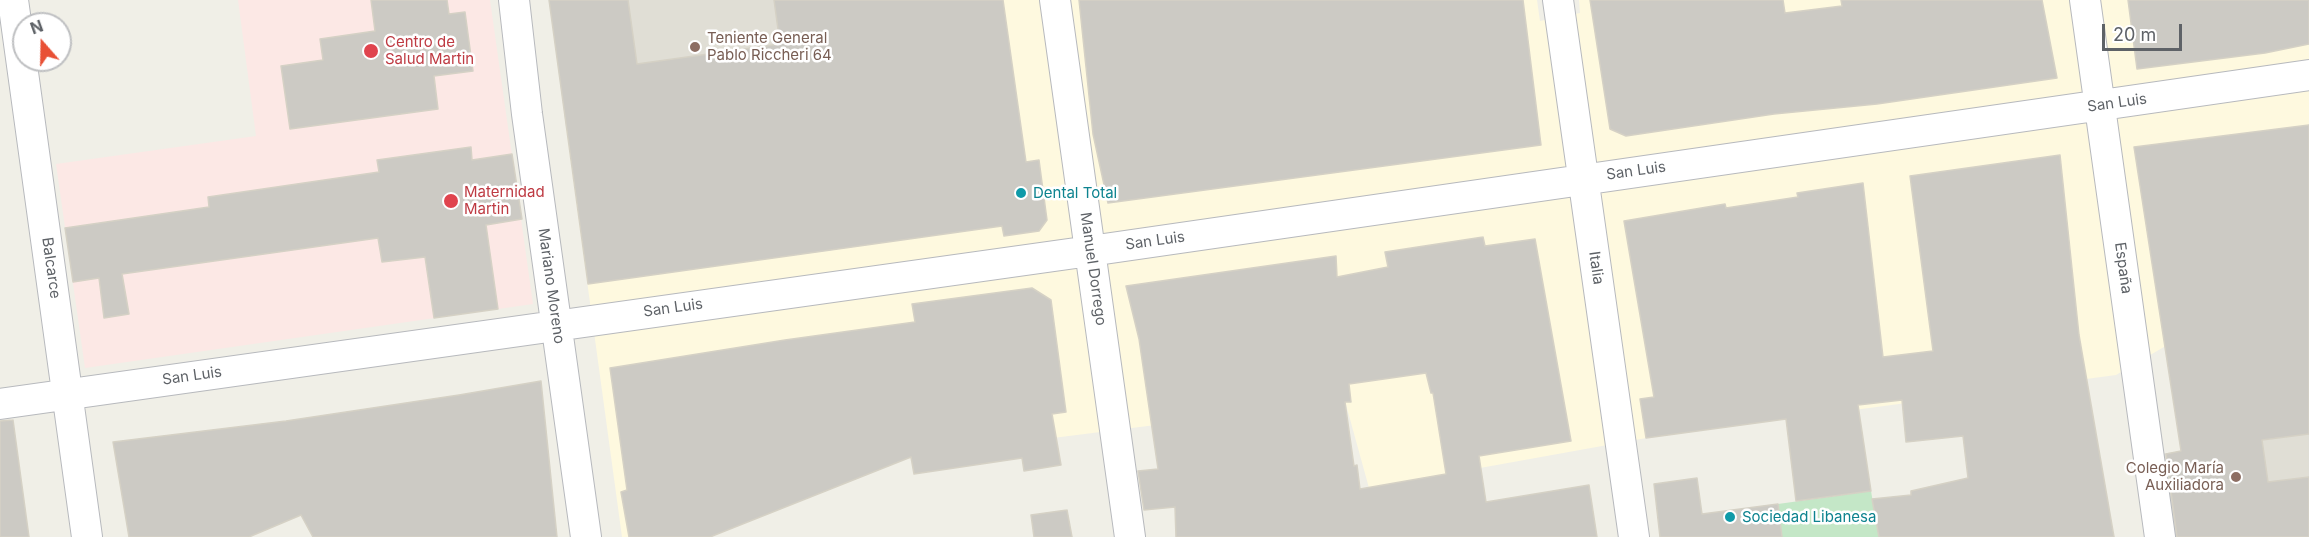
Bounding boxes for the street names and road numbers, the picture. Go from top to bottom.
street label: San Luis [2086,90,2148,116]
street label: San Luis [1605,158,1667,184]
street label: Manuel Dorrego [1076,211,1110,327]
street label: Mariano Moreno [534,227,568,345]
street label: San Luis [1124,228,1186,254]
street label: Balcarce [38,236,64,300]
street label: España [2110,241,2136,295]
street label: Italia [1585,250,1607,286]
street label: San Luis [642,295,704,321]
street label: San Luis [161,363,223,389]

